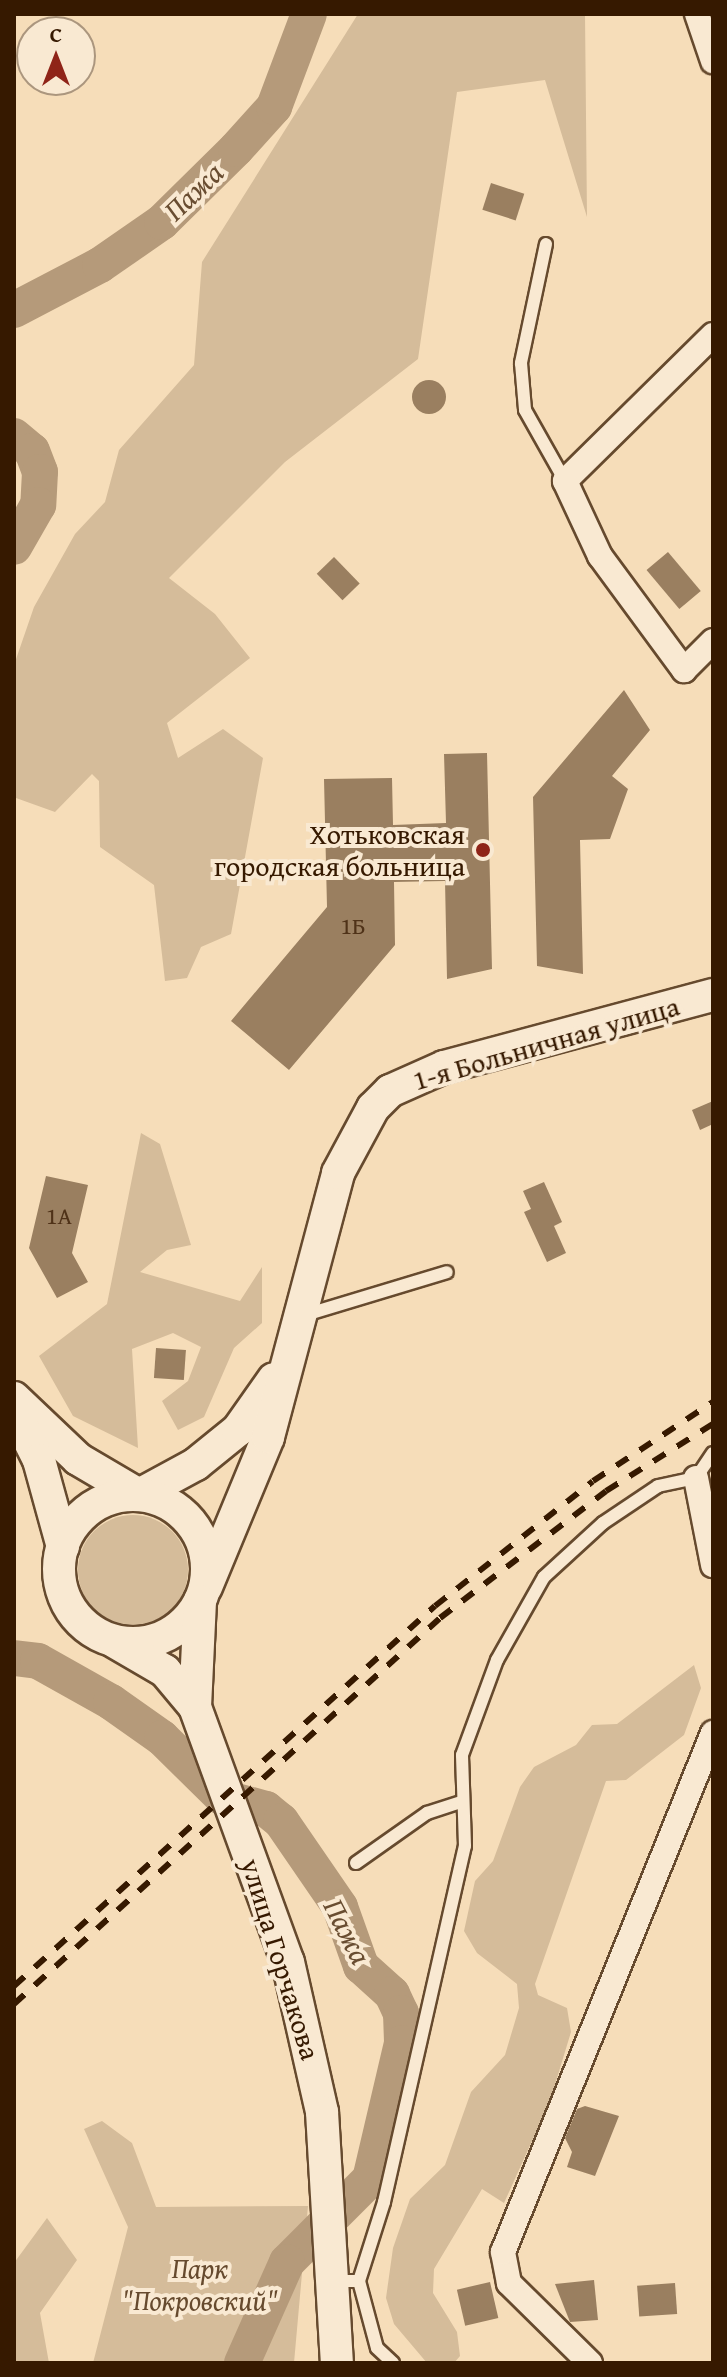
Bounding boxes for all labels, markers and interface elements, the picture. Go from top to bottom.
north arrow [16,16,96,96]
text: С [50,18,62,50]
water label: Пажа [156,154,230,228]
place label: Хотьковская городская больница [214,817,465,883]
marker: Хотьковская городская больница [472,839,494,861]
house number: 1Б [340,912,366,940]
street label: 1-я Больничная улица [409,989,683,1097]
house number: 1А [46,1202,72,1230]
street label: улица Горчакова [234,1854,328,2064]
water label: Пажа [316,1892,380,1970]
park label: Парк "Покровский" [122,2251,278,2317]

